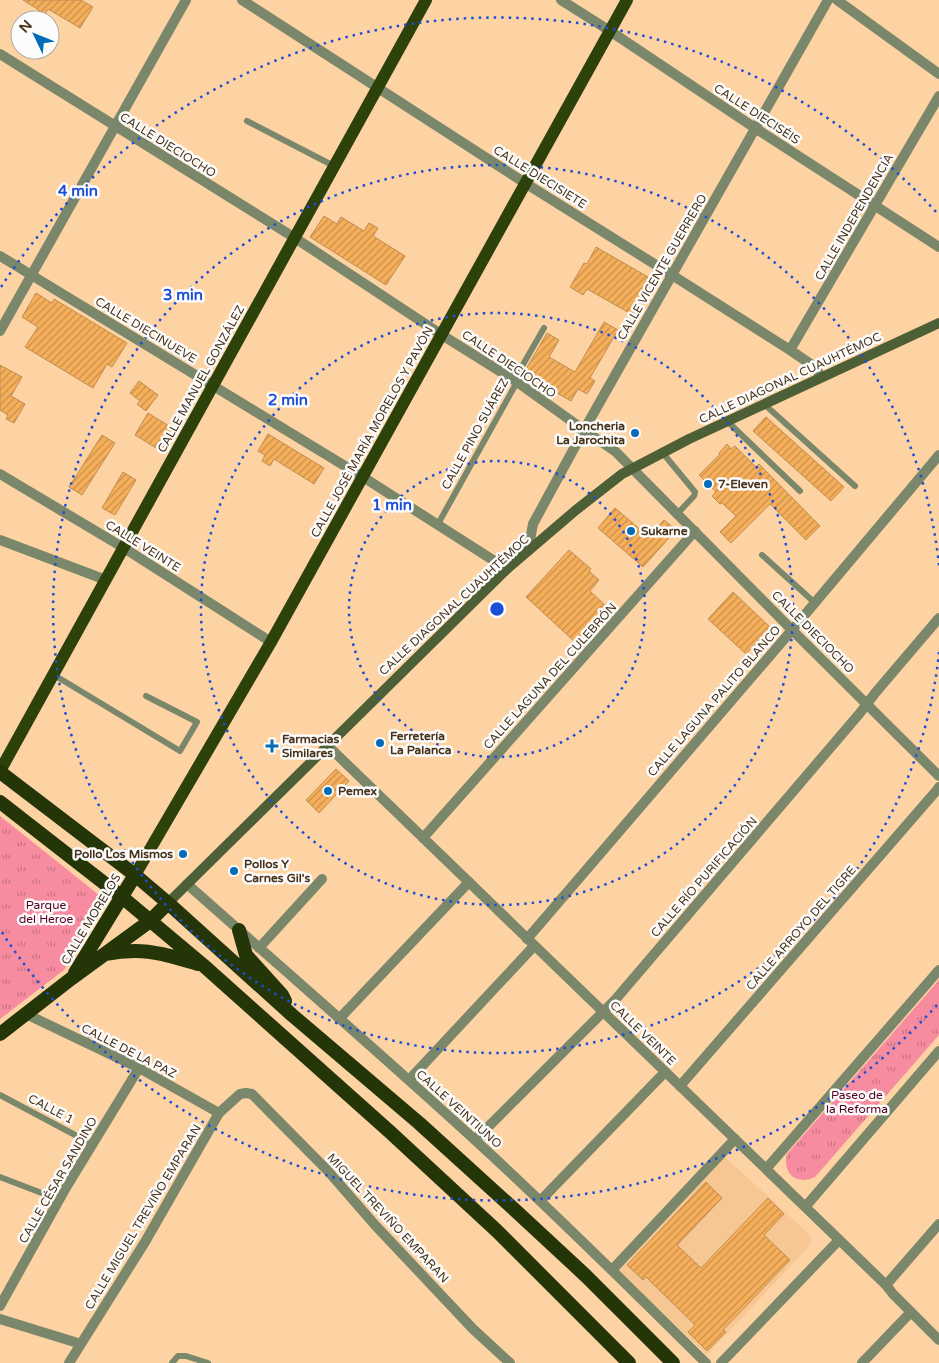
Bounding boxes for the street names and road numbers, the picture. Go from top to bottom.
street label: CALLE DIECISÉIS [711,81,803,147]
street label: CALLE DIECIOCHO [117,110,219,180]
street label: CALLE DIECISIETE [491,143,589,211]
street label: CALLE INDEPENDENCIA [812,151,896,283]
street label: CALLE VICENTE GUERRERO [614,191,710,342]
street label: CALLE DIECINUEVE [93,294,200,366]
street label: CALLE MANUEL GONZÁLEZ [155,303,248,455]
street label: CALLE JOSÉ MARÍA MORELOS Y PAVÓN [308,324,436,540]
street label: CALLE DIECIOCHO [459,327,559,401]
street label: CALLE DIAGONAL CUAUHTÉMOC [697,330,883,426]
street label: CALLE PINO SUÁREZ [439,376,512,492]
street label: CALLE VEINTE [103,517,183,575]
street label: CALLE DIAGONAL CUAUHTÉMOC [376,532,532,678]
street label: CALLE DIECIOCHO [769,588,857,676]
street label: CALLE LAGUNA DEL CULEBRÓN [480,600,620,752]
street label: CALLE LAGUNA PALITO BLANCO [645,622,784,779]
street label: CALLE RÍO PURIFICACIÓN [648,814,760,940]
street label: CALLE ARROYO DEL TIGRE [743,863,859,993]
street label: CALLE MORELOS [58,871,124,967]
street label: CALLE VEINTE [607,998,679,1068]
street label: CALLE DE LA PAZ [79,1021,179,1081]
street label: CALLE VEINTIUNO [413,1067,505,1151]
street label: CALLE 1 [26,1091,76,1127]
street label: CALLE CÉSAR SANDINO [16,1114,100,1246]
street label: CALLE MIGUEL TREVIÑO EMPARAN [82,1122,204,1312]
street label: MIGUEL TREVIÑO EMPARAN [324,1151,452,1285]

